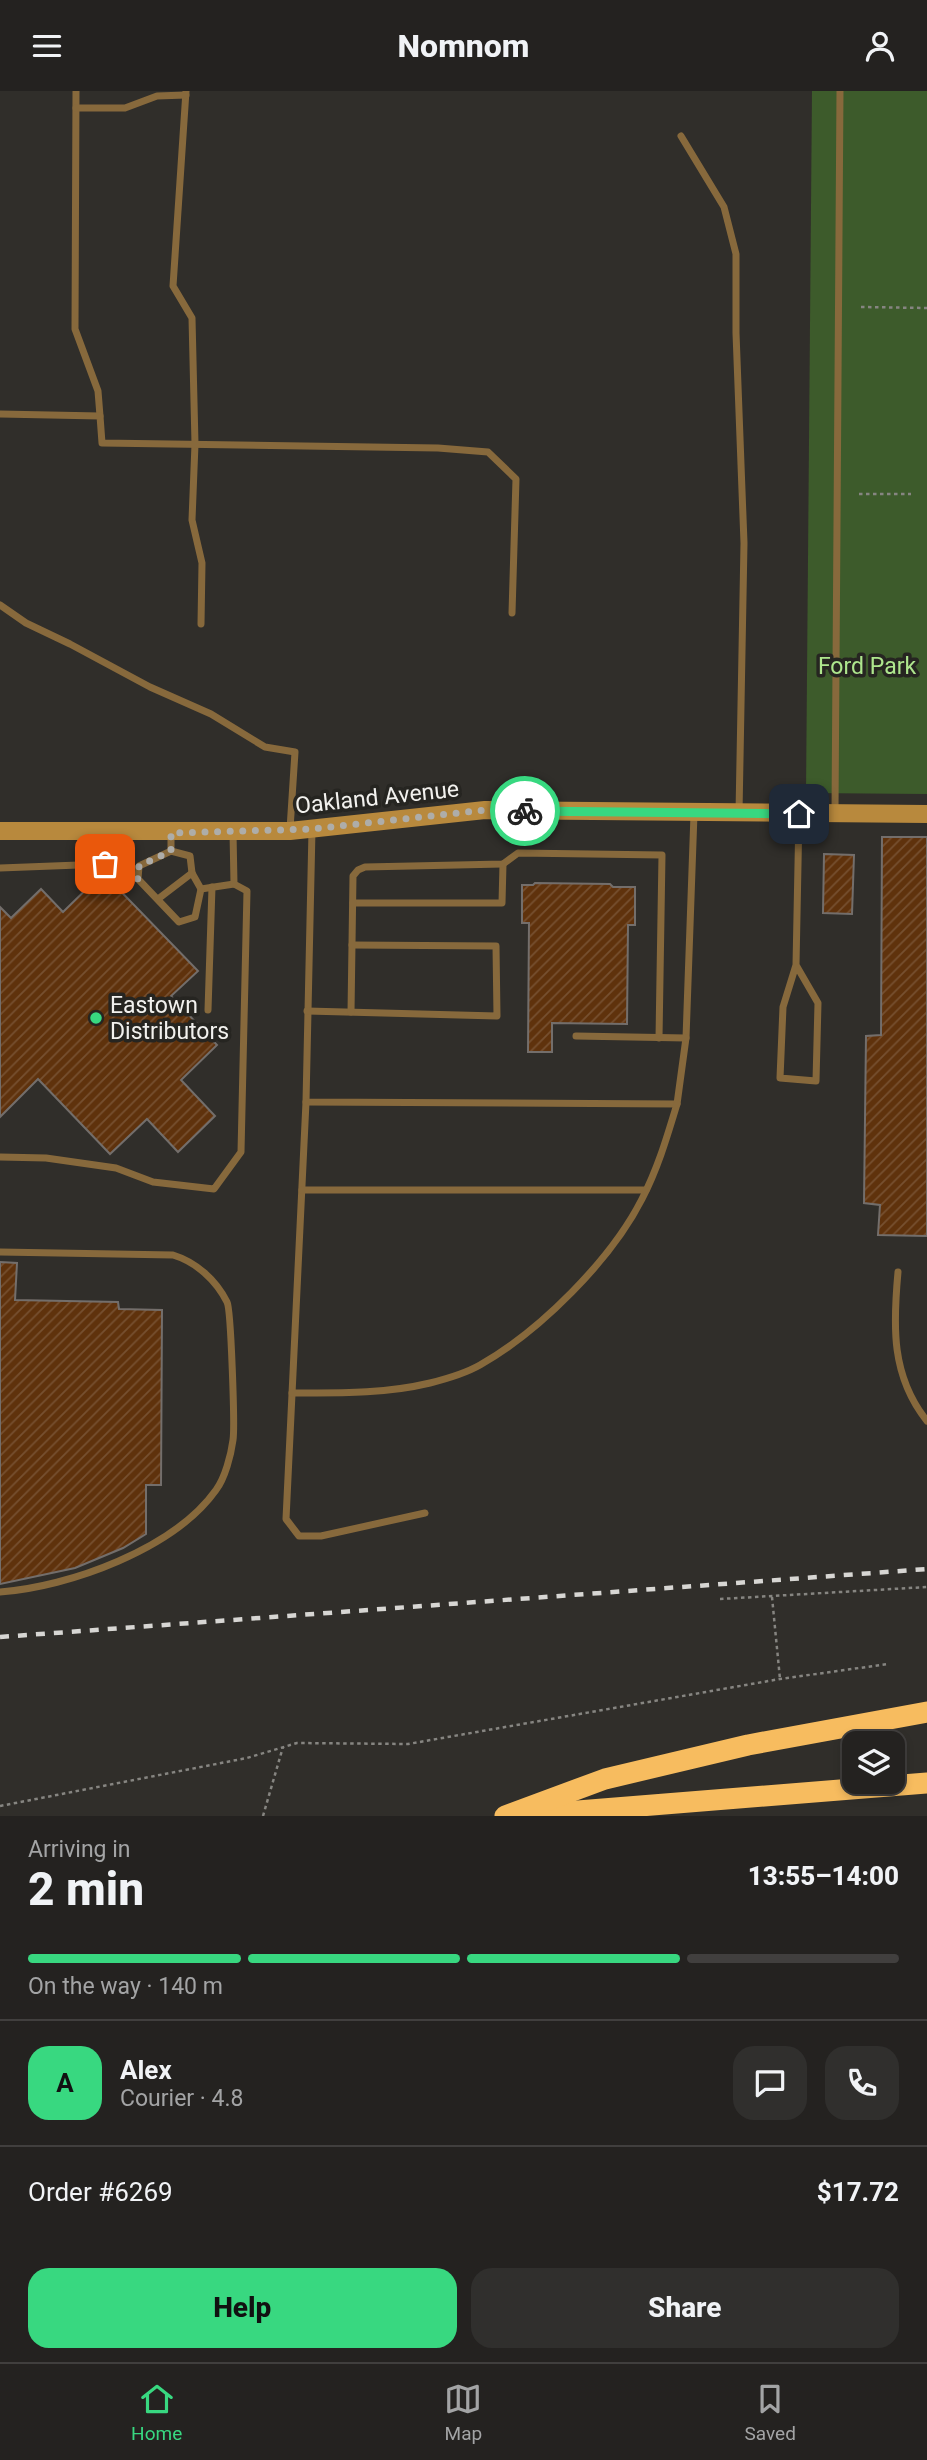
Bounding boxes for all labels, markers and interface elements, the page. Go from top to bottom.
icon: menu [28,27,66,65]
text: Nomnom [398,27,529,65]
icon: person [861,27,899,65]
park label: Ford Park [818,653,916,680]
street label: Oakland Avenue [294,775,460,820]
courier [490,776,560,846]
pin [769,784,829,844]
icon: bike [506,792,544,830]
icon: home [780,795,818,833]
pin [75,834,135,894]
icon: bag [86,845,124,883]
place label: Eastown Distributors [110,992,229,1045]
marker: Eastown Distributors [88,1010,104,1026]
map controls [842,1731,905,1794]
button: layers [842,1731,905,1794]
text: Arriving in [28,1836,131,1863]
text: 13:55–14:00 [748,1861,899,1891]
text: 2 min [28,1862,144,1916]
text: On the way · 140 m [28,1973,223,2000]
button: chat [733,2046,807,2120]
button: phone [825,2046,899,2120]
text: Alex [120,2055,172,2085]
text: A [56,2068,74,2098]
text: Courier · 4.8 [120,2085,243,2112]
text: Order #6269 [28,2177,173,2207]
text: $17.72 [817,2177,899,2207]
button: Help [28,2268,457,2348]
button: Share [471,2268,899,2348]
tab: Home [131,2380,182,2445]
tab: Map [444,2380,482,2445]
tab: Saved [745,2380,796,2445]

